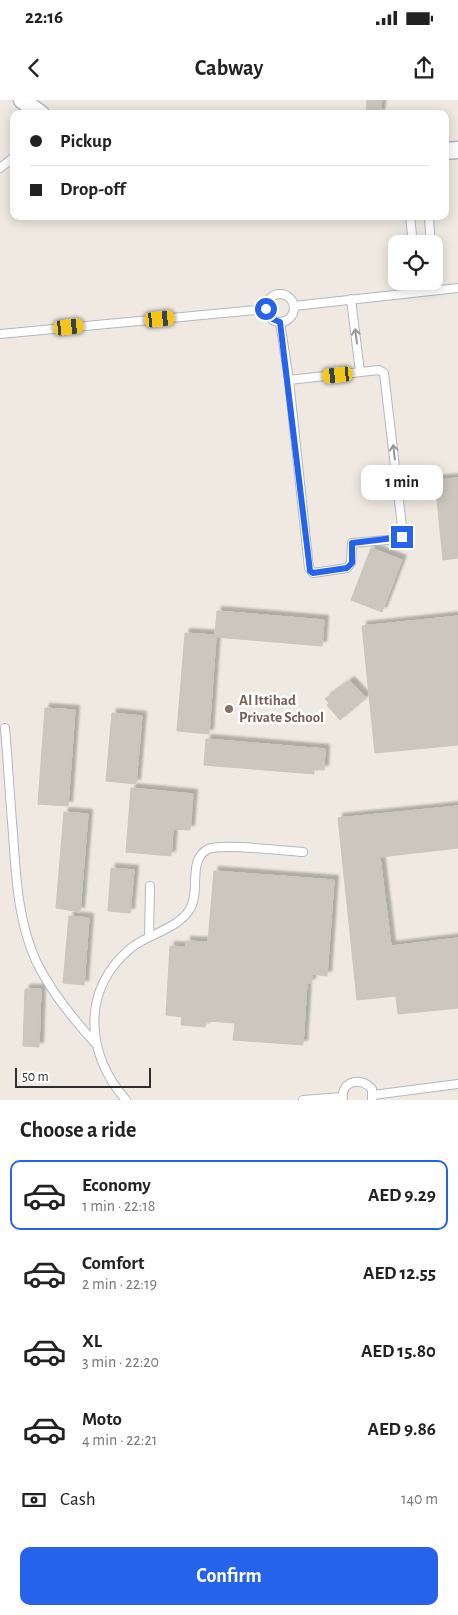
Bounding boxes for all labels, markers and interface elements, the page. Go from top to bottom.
text: 22:16 [25,8,63,27]
icon: back [20,54,48,82]
icon: share [410,54,438,82]
text: Cabway [195,57,263,79]
text: Pickup [60,132,112,151]
text: Drop-off [60,180,125,199]
map controls [388,235,443,290]
button: locate [388,235,443,290]
route start [255,298,277,320]
car [144,310,175,328]
car [53,318,84,336]
one-way arrow [351,328,361,344]
car [322,366,353,384]
one-way arrow [388,444,398,460]
callout: 1 min [361,464,443,500]
text: 1 min [385,474,419,490]
route end [391,526,413,548]
place label: Al Ittihad Private School [239,693,324,725]
marker: Al Ittihad Private School [223,703,235,715]
scale bar [15,1065,151,1088]
text: 50 m [22,1070,49,1084]
text: Choose a ride [20,1119,136,1141]
icon: car [22,1173,67,1218]
text: Economy [82,1176,151,1195]
text: AED 9.29 [368,1186,436,1205]
text: 1 min · 22:18 [82,1198,155,1214]
icon: car [22,1251,67,1296]
text: Comfort [82,1254,144,1273]
text: AED 12.55 [363,1264,436,1283]
text: 2 min · 22:19 [82,1276,157,1292]
icon: car [22,1329,67,1374]
text: XL [82,1332,102,1351]
text: AED 15.80 [361,1342,436,1361]
text: 3 min · 22:20 [82,1354,159,1370]
icon: car [22,1407,67,1452]
text: Moto [82,1410,122,1429]
text: AED 9.86 [368,1420,436,1439]
text: 4 min · 22:21 [82,1432,157,1448]
icon: cash [20,1486,48,1514]
text: Cash [60,1490,96,1509]
text: 140 m [401,1491,438,1507]
button: Confirm [20,1547,438,1605]

